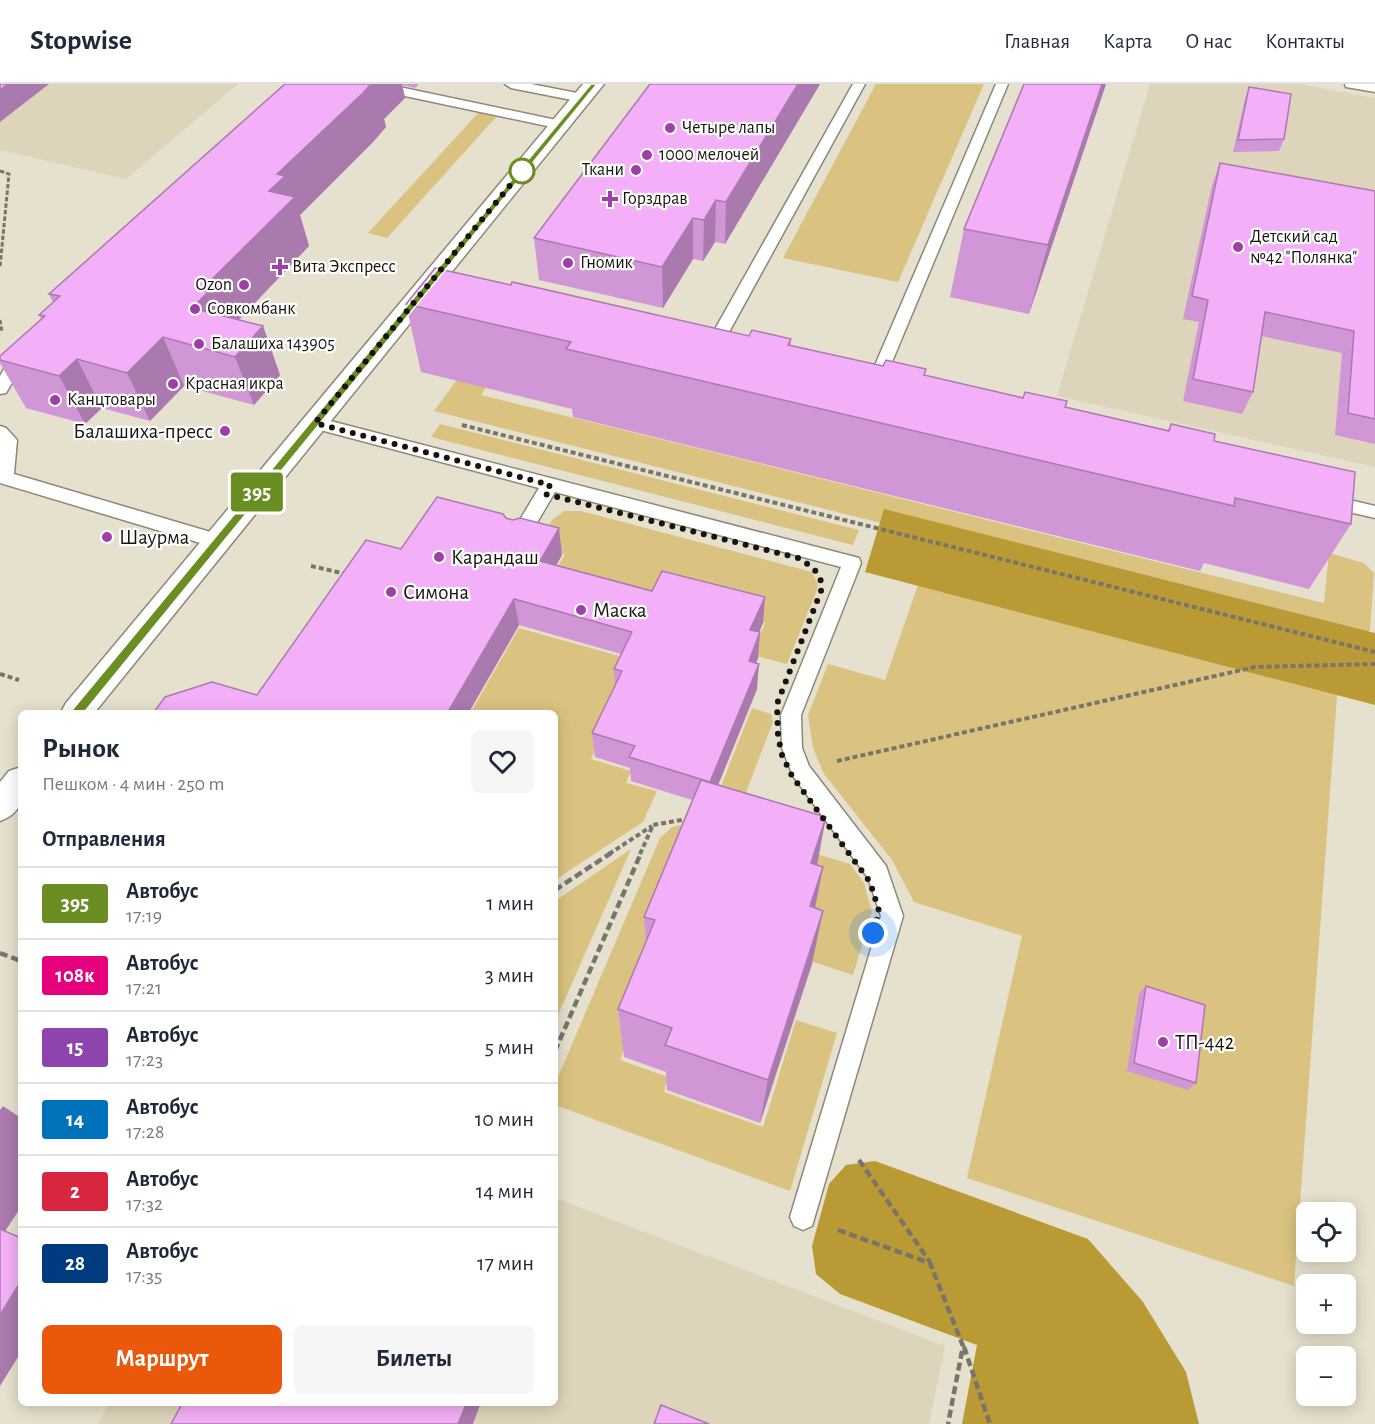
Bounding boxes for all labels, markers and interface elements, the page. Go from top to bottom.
text: Stopwise [30,27,132,55]
text: Главная [1004,31,1070,52]
text: Карта [1103,31,1152,52]
text: О нас [1185,31,1232,52]
text: Контакты [1265,31,1345,52]
place label: Четыре лапы [682,119,775,137]
marker: Четыре лапы [663,121,677,135]
place label: 1000 мелочей [659,146,759,164]
marker: 1000 мелочей [640,148,654,162]
unlabelled marker [509,158,535,184]
place label: Ткани [582,161,624,179]
marker: Ткани [629,163,643,177]
place label: Горздрав [622,190,688,208]
marker: Горздрав [603,192,617,206]
place label: Детский сад №42 "Полянка" [1250,228,1357,267]
marker: Детский сад №42 "Полянка" [1231,240,1245,254]
place label: Гномик [580,254,634,272]
marker: Гномик [561,256,575,270]
place label: Вита Экспресс [292,258,396,276]
marker: Вита Экспресс [273,260,287,274]
place label: Ozon [195,276,232,294]
marker: Ozon [237,278,251,292]
place label: Совкомбанк [207,299,296,318]
marker: Совкомбанк [188,302,202,316]
place label: Балашиха 143905 [211,335,335,353]
marker: Балашиха 143905 [192,337,206,351]
place label: Красная икра [185,375,284,393]
marker: Красная икра [166,377,180,391]
place label: Канцтовары [67,391,156,409]
marker: Канцтовары [48,393,62,407]
place label: Балашиха-пресс [73,421,213,442]
marker: Балашиха-пресс [218,424,232,438]
line badge: 395 [222,472,292,512]
text: 395 [243,482,271,503]
place label: Шаурма [119,527,190,548]
marker: Шаурма [100,530,114,544]
place label: Карандаш [451,547,539,568]
marker: Карандаш [432,550,446,564]
place label: Симона [403,582,469,603]
marker: Симона [384,585,398,599]
place label: Маска [593,600,647,621]
marker: Маска [574,603,588,617]
button: heart [471,730,534,793]
text: Рынок [42,735,120,763]
text: Пешком · 4 мин · 250 m [42,774,224,794]
text: Отправления [42,828,166,850]
text: Автобус [126,880,199,902]
text: 1 мин [486,892,534,914]
text: 395 [61,893,89,914]
text: 17:19 [126,906,162,926]
your location [858,918,888,948]
text: Автобус [126,952,199,974]
text: 3 мин [485,964,534,986]
text: 108к [55,965,95,986]
text: 17:21 [126,978,162,998]
text: Автобус [126,1024,199,1046]
place label: ТП-442 [1175,1032,1234,1053]
marker: ТП-442 [1156,1035,1170,1049]
text: 5 мин [485,1036,534,1058]
text: 15 [67,1037,83,1058]
text: 17:23 [126,1050,163,1070]
text: Автобус [126,1096,199,1118]
text: 10 мин [475,1108,534,1130]
text: 14 [66,1109,84,1130]
text: 17:28 [126,1122,164,1142]
text: Автобус [126,1168,199,1190]
text: 14 мин [476,1180,534,1202]
text: 2 [70,1181,80,1202]
text: 17:32 [126,1194,163,1214]
map controls [1296,1202,1356,1406]
button: locate [1296,1202,1356,1262]
text: Автобус [126,1240,199,1262]
text: 17 мин [477,1252,534,1274]
text: 28 [65,1253,85,1274]
text: 17:35 [126,1266,162,1286]
button: + [1296,1274,1356,1334]
button: Маршрут [42,1325,282,1394]
button: Билеты [294,1325,534,1394]
button: − [1296,1346,1356,1406]

